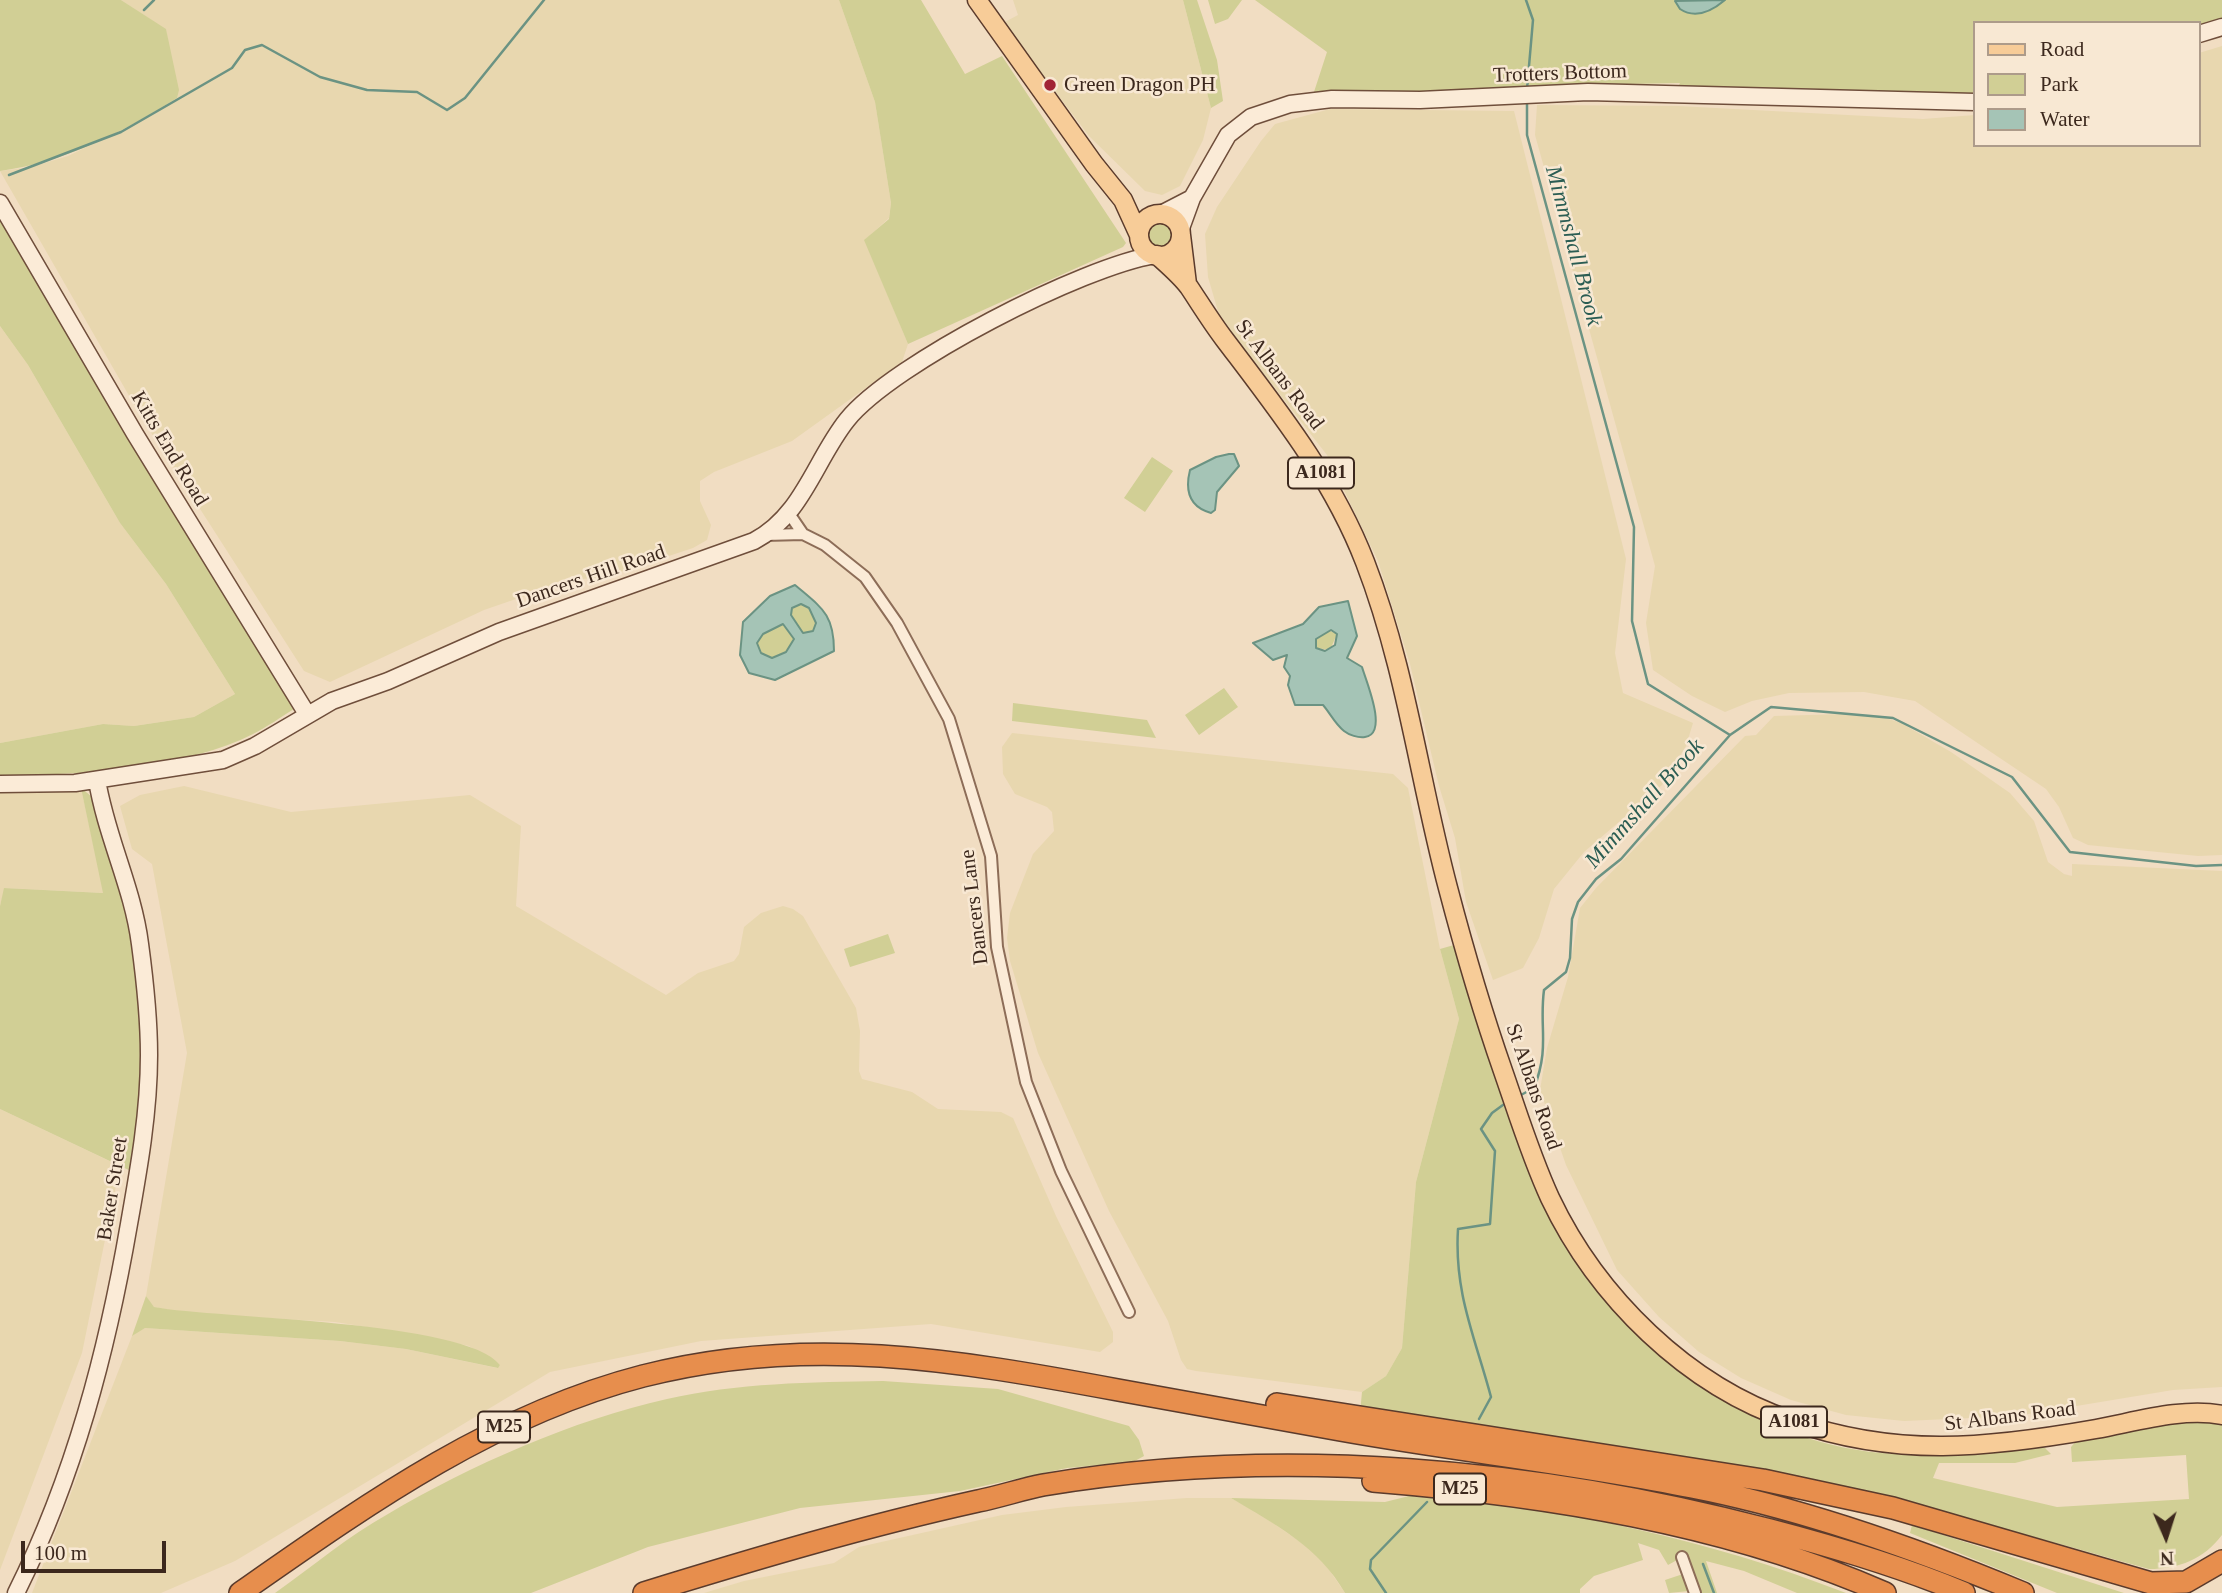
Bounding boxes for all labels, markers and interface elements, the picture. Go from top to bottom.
legend [1974,21,2201,147]
text: Road [2040,37,2084,61]
street label: Trotters Bottom [1493,59,1627,89]
place label: Green Dragon PH [1064,72,1216,98]
text: Park [2040,72,2079,96]
marker: Green Dragon PH [1042,77,1058,93]
text: Water [2040,107,2090,131]
water label: Mimmshall Brook [1538,163,1608,329]
street label: St Albans Road [1229,315,1329,435]
street label: Kitts End Road [125,387,213,511]
road number: A1081 [1288,458,1354,488]
street label: Dancers Hill Road [513,540,669,614]
water label: Mimmshall Brook [1580,734,1710,874]
street label: Dancers Lane [955,848,995,966]
street label: St Albans Road [1500,1021,1566,1153]
street label: Baker Street [92,1135,134,1243]
street label: St Albans Road [1943,1396,2077,1438]
road number: A1081 [1761,1406,1827,1438]
road number: M25 [478,1412,530,1442]
road number: M25 [1434,1474,1486,1504]
north arrow [2131,1502,2201,1572]
scale bar [24,1526,170,1570]
text: 100 m [34,1541,87,1565]
text: N [2160,1548,2175,1569]

